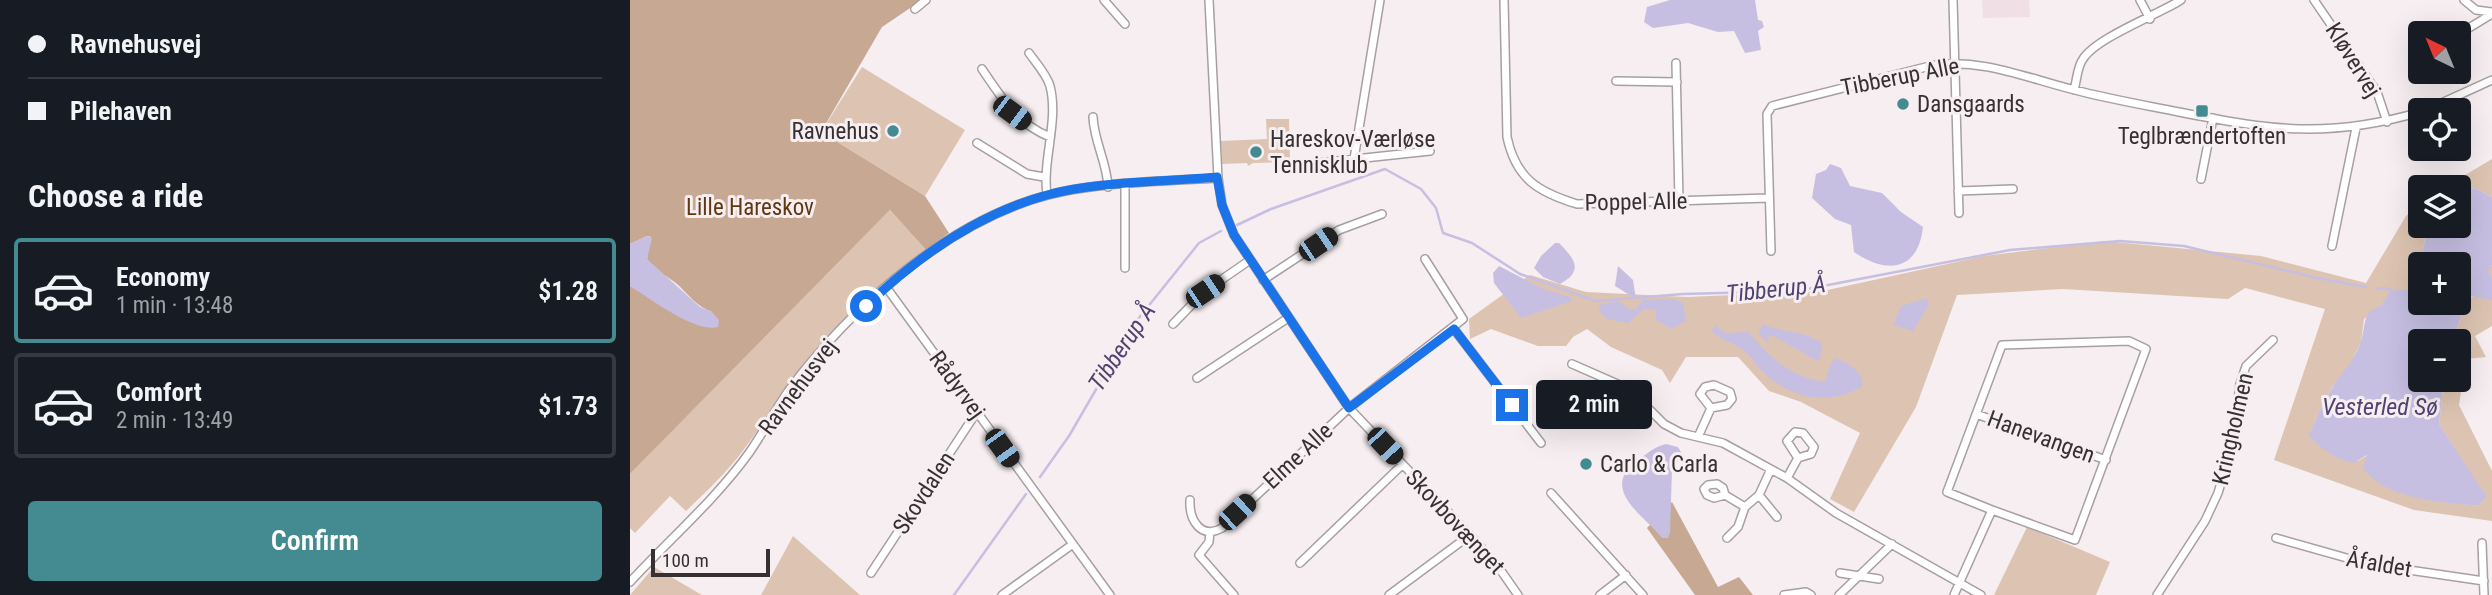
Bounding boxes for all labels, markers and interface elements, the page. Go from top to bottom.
street label: Kløvervej [2320,18,2386,102]
north arrow [2408,21,2471,84]
map controls [2408,21,2471,392]
text: Ravnehusvej [70,29,201,59]
street label: Tibberup Alle [1838,52,1962,102]
place label: Dansgaards [1917,91,2025,118]
car [989,92,1036,134]
text: Pilehaven [70,96,172,126]
marker: Dansgaards [1895,96,1911,112]
button: locate [2408,98,2471,161]
marker: Teglbrændertoften [2194,103,2210,119]
place label: Ravnehus [791,118,879,145]
marker: Ravnehus [885,123,901,139]
place label: Teglbrændertoften [2118,123,2286,150]
place label: Hareskov-Værløse Tennisklub [1270,126,1435,179]
marker: Hareskov-Værløse Tennisklub [1248,144,1264,160]
button: layers [2408,175,2471,238]
text: Choose a ride [28,177,203,215]
street label: Poppel Alle [1584,188,1688,216]
park label: Lille Hareskov [686,194,814,221]
car [1295,224,1342,264]
button: + [2408,252,2471,315]
icon: car [32,259,95,322]
text: Economy [116,262,210,292]
water label: Tibberup Å [1725,269,1827,308]
car [1182,271,1229,311]
text: $1.28 [538,276,598,306]
route start [850,290,882,322]
text: 1 min · 13:48 [116,292,233,319]
water label: Tibberup Å [1082,297,1162,396]
button: − [2408,329,2471,392]
street label: Ravnehusvej [753,334,843,440]
street label: Rådyrvej [923,346,991,424]
street label: Kringholmen [2207,370,2259,488]
icon: car [32,374,95,437]
text: Comfort [116,377,202,407]
callout: 2 min [1536,380,1652,430]
route end [1496,389,1528,421]
text: $1.73 [538,391,598,421]
text: 2 min [1569,391,1619,418]
water label: Vesterled Sø [2322,393,2438,421]
street label: Hanevangen [1984,405,2098,469]
text: 2 min · 13:49 [116,407,233,434]
street label: Elme Alle [1258,417,1338,495]
car [1363,423,1408,469]
car [982,425,1023,471]
street label: Skovdalen [887,447,961,539]
place label: Carlo & Carla [1600,451,1718,478]
marker: Carlo & Carla [1578,456,1594,472]
street label: Skovbovænget [1400,464,1510,580]
car [1215,490,1260,534]
button: Confirm [28,501,602,581]
street label: Åfaldet [2344,543,2414,583]
scale bar [651,546,770,578]
text: 100 m [662,549,709,572]

